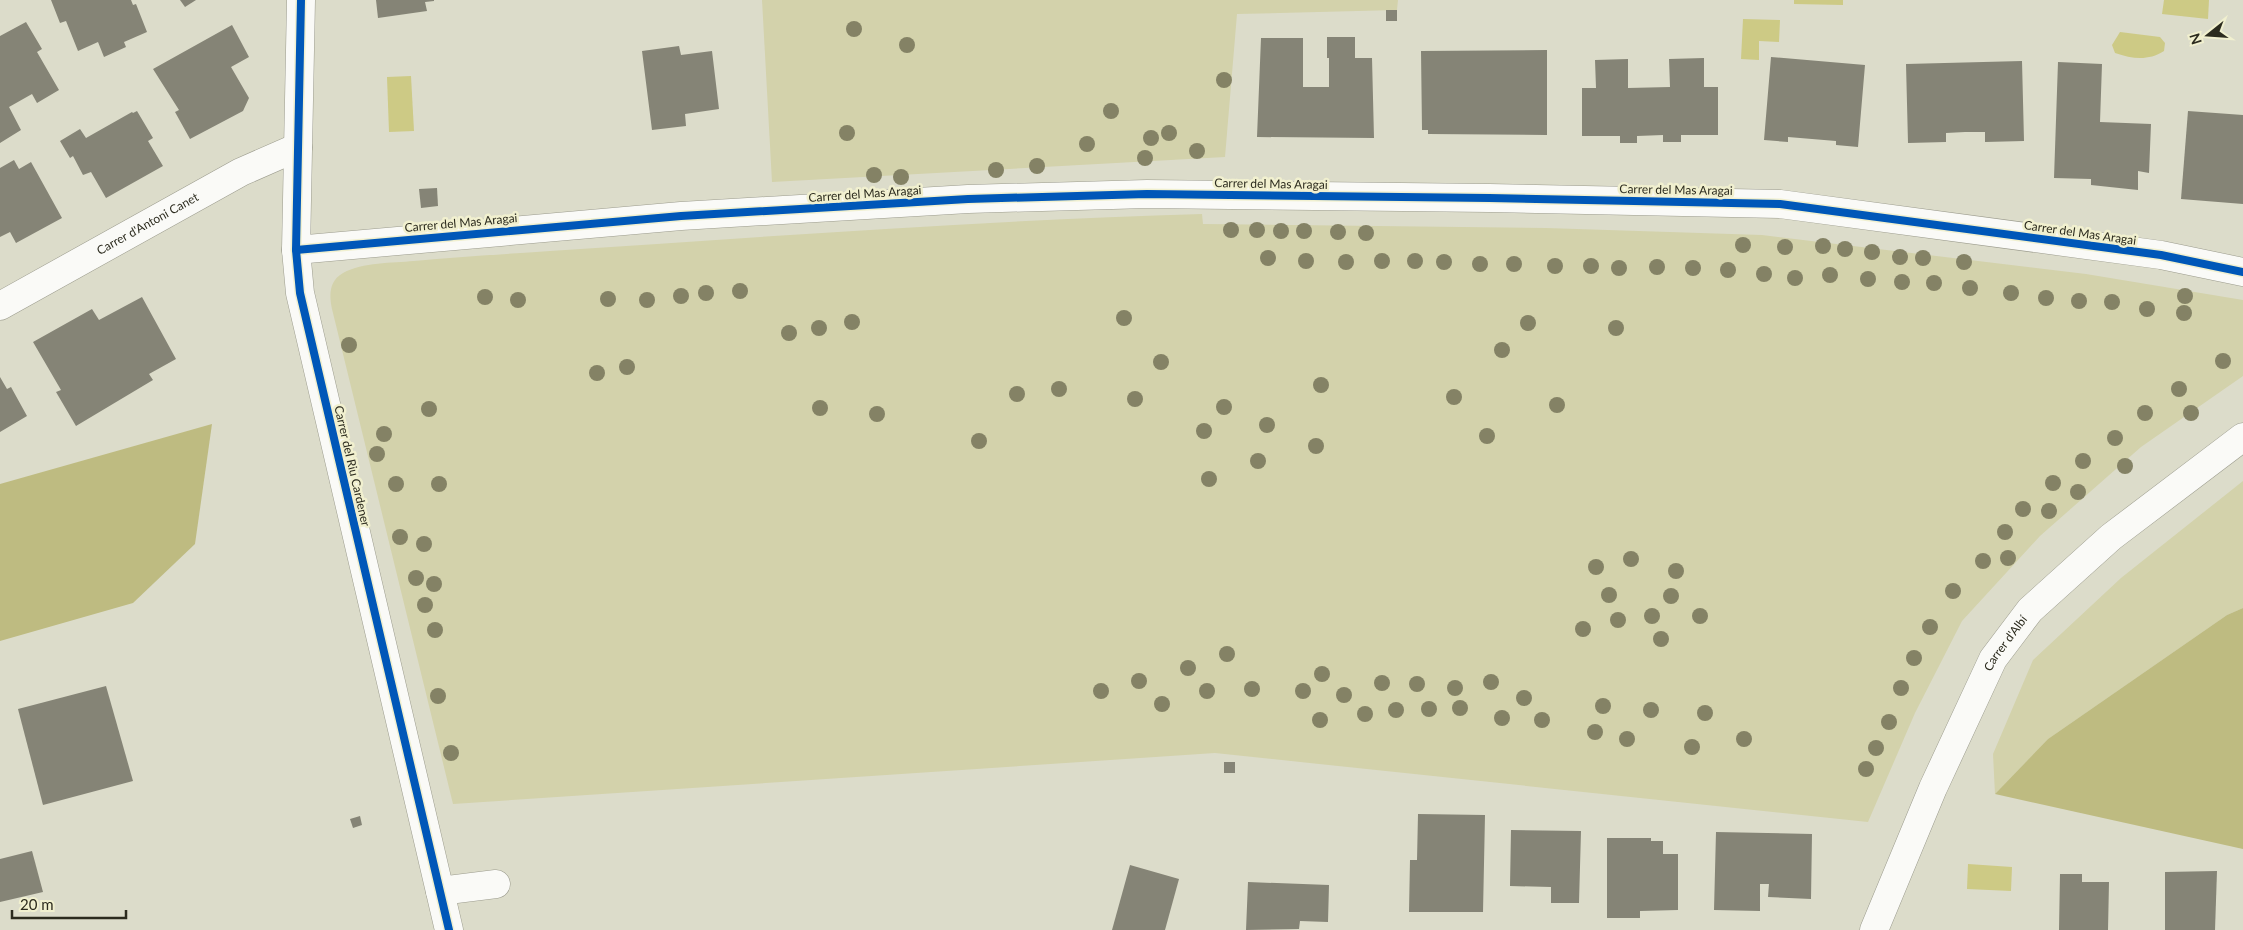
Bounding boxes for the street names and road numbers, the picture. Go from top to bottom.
street label: Carrer del Mas Aragai [1214,175,1328,192]
street label: Carrer del Mas Aragai [1619,181,1733,198]
street label: Carrer del Mas Aragai [808,182,922,205]
street label: Carrer d'Antoni Canet [94,189,202,258]
street label: Carrer del Mas Aragai [404,210,518,235]
street label: Carrer del Mas Aragai [2023,217,2137,248]
street label: Carrer del Riu Cardener [331,404,374,528]
street label: Carrer d'Albí [1980,611,2031,673]

